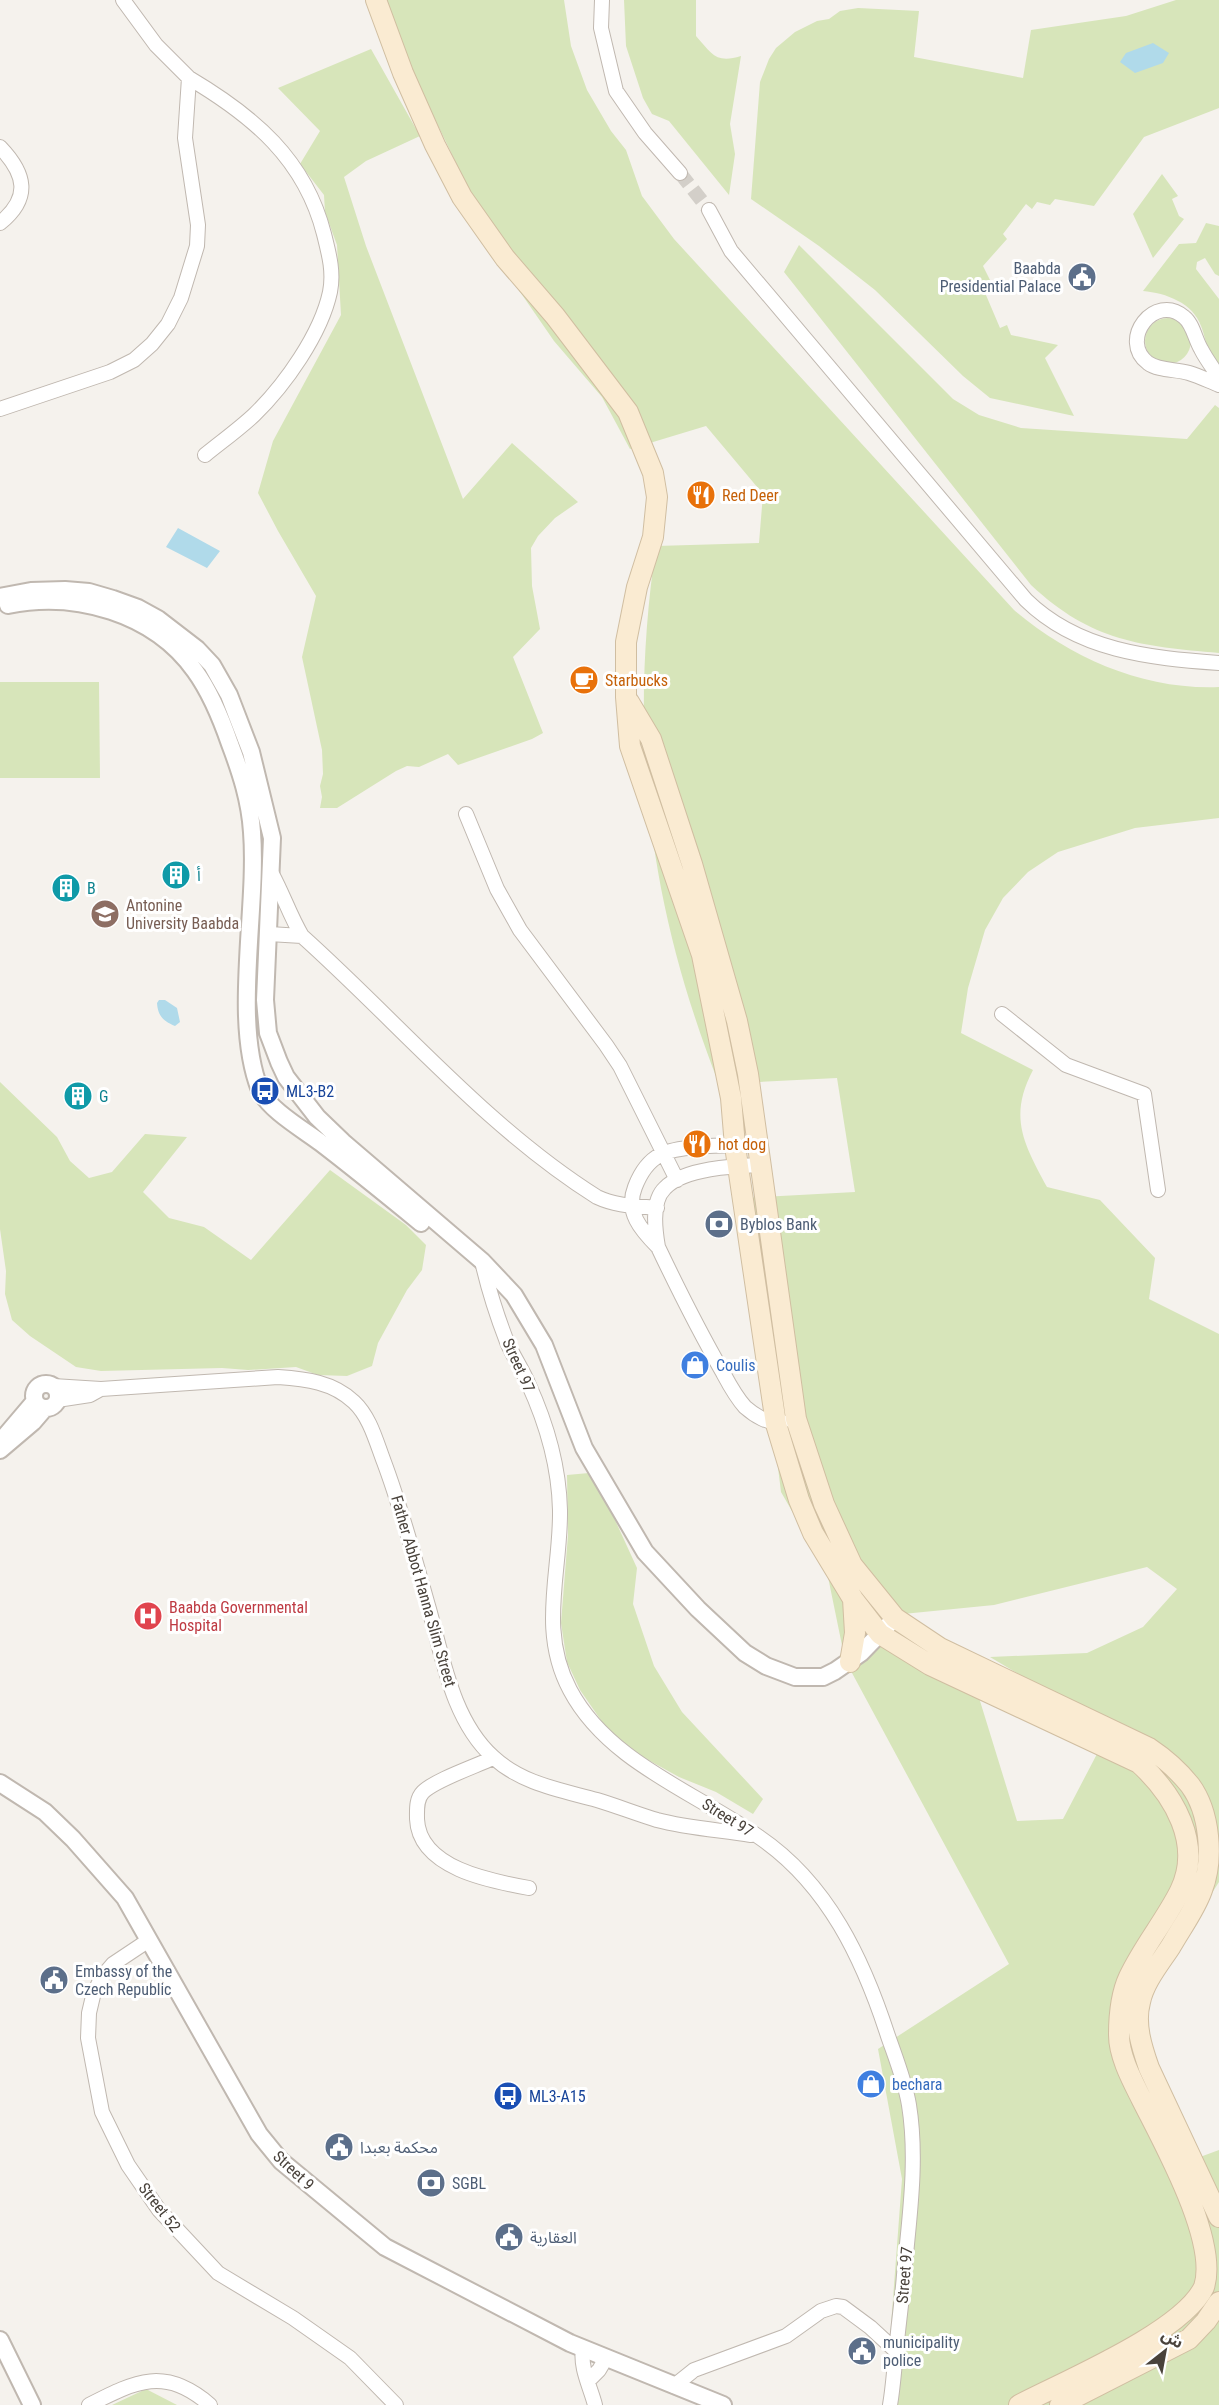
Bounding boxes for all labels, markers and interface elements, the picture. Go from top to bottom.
place label: Baabda Presidential Palace [940,259,1061,296]
public building icon: Baabda Presidential Palace [1066,261,1098,293]
restaurant icon: Red Deer [685,479,717,511]
place label: Red Deer [722,486,779,505]
cafe icon: Starbucks [568,664,600,696]
place label: Starbucks [605,671,668,690]
building icon: أ [160,859,192,891]
place label: أ [197,866,201,885]
building icon: B [50,872,82,904]
place label: B [87,879,96,898]
place label: Antonine University Baabda [126,896,239,933]
school or university icon: Antonine University Baabda [89,898,121,930]
bus stop icon: ML3-B2 [249,1075,281,1107]
building icon: G [62,1080,94,1112]
place label: ML3-B2 [286,1082,334,1101]
place label: G [99,1087,108,1106]
restaurant icon: hot dog [681,1128,713,1160]
place label: hot dog [718,1135,766,1154]
bank icon: Byblos Bank [703,1208,735,1240]
place label: Byblos Bank [740,1215,818,1234]
street label: Street 97 [498,1335,539,1395]
shop icon: Coulis [679,1349,711,1381]
place label: Coulis [716,1356,755,1375]
street label: Father Abbot Hanna Slim Street [387,1493,460,1689]
place label: Baabda Governmental Hospital [169,1598,308,1635]
hospital icon: Baabda Governmental Hospital [132,1600,164,1632]
street label: Street 97 [699,1794,757,1841]
place label: Embassy of the Czech Republic [75,1962,172,1999]
public building icon: Embassy of the Czech Republic [38,1964,70,1996]
shop icon: bechara [855,2068,887,2100]
place label: bechara [892,2075,942,2094]
bus stop icon: ML3-A15 [492,2080,524,2112]
place label: ML3-A15 [529,2087,586,2106]
public building icon: محكمة بعبدا [323,2131,355,2163]
place label: محكمة بعبدا [360,2138,438,2157]
street label: Street 9 [269,2147,318,2194]
bank icon: SGBL [415,2167,447,2199]
place label: SGBL [452,2174,486,2193]
street label: Street 52 [135,2179,185,2236]
public building icon: العقارية [493,2221,525,2253]
place label: العقارية [530,2228,577,2247]
street label: Street 97 [893,2246,916,2304]
north arrow [1135,2321,1195,2381]
text: ش [1158,2325,1187,2352]
place label: municipality police [883,2333,960,2370]
public building icon: municipality police [846,2335,878,2367]

